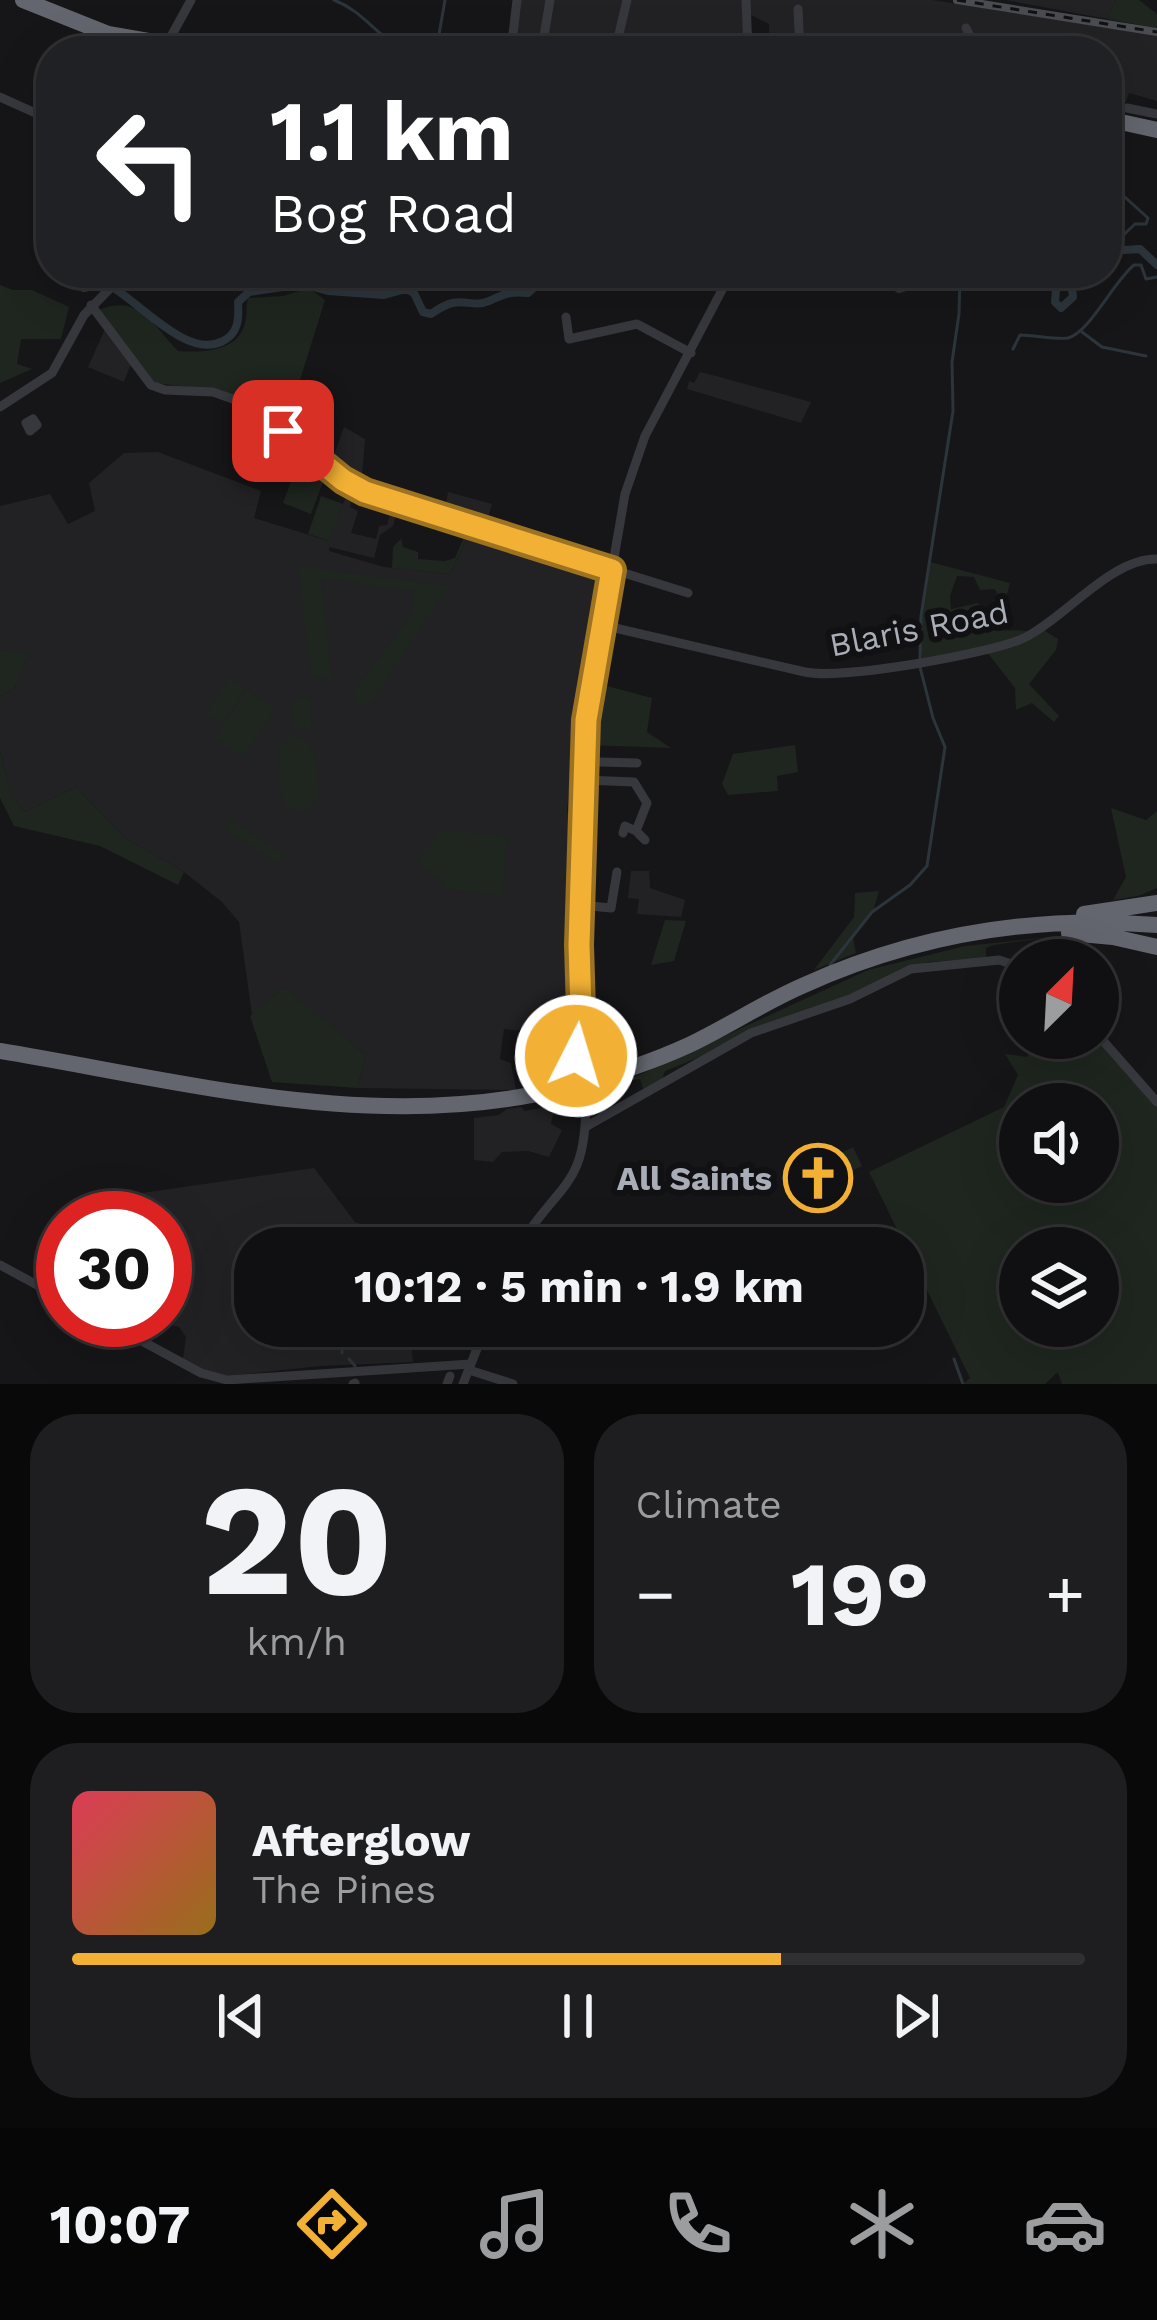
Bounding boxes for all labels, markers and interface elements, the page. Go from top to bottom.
text: 1.1 km [270,82,514,180]
icon: left [72,84,228,240]
text: Bog Road [270,182,517,245]
pin [232,380,334,482]
icon: arrive [250,398,316,464]
street label: Blaris Road [826,592,1012,664]
north arrow [999,939,1119,1059]
map controls [999,939,1119,1347]
position arrow [513,993,639,1119]
button: sound [999,1083,1119,1203]
church icon: All Saints [783,1143,853,1213]
place label: All Saints [617,1159,772,1198]
speed limit sign: 30 [36,1191,192,1347]
button: layers [999,1227,1119,1347]
text: 10:12 · 5 min · 1.9 km [354,1260,804,1313]
text: 20 [200,1449,393,1632]
text: Climate [636,1482,782,1527]
text: 19° [791,1541,930,1647]
text: − [636,1556,675,1633]
text: + [1045,1556,1085,1633]
text: km/h [247,1619,347,1664]
text: Afterglow [252,1814,471,1867]
text: The Pines [252,1867,436,1912]
icon: previous [208,1983,274,2049]
icon: pause [545,1983,611,2049]
icon: next [883,1983,949,2049]
icon: directions [290,2182,374,2266]
icon: music [473,2182,557,2266]
icon: phone [656,2182,740,2266]
icon: climate [840,2182,924,2266]
icon: car [1023,2182,1107,2266]
text: 10:07 [50,2193,190,2256]

